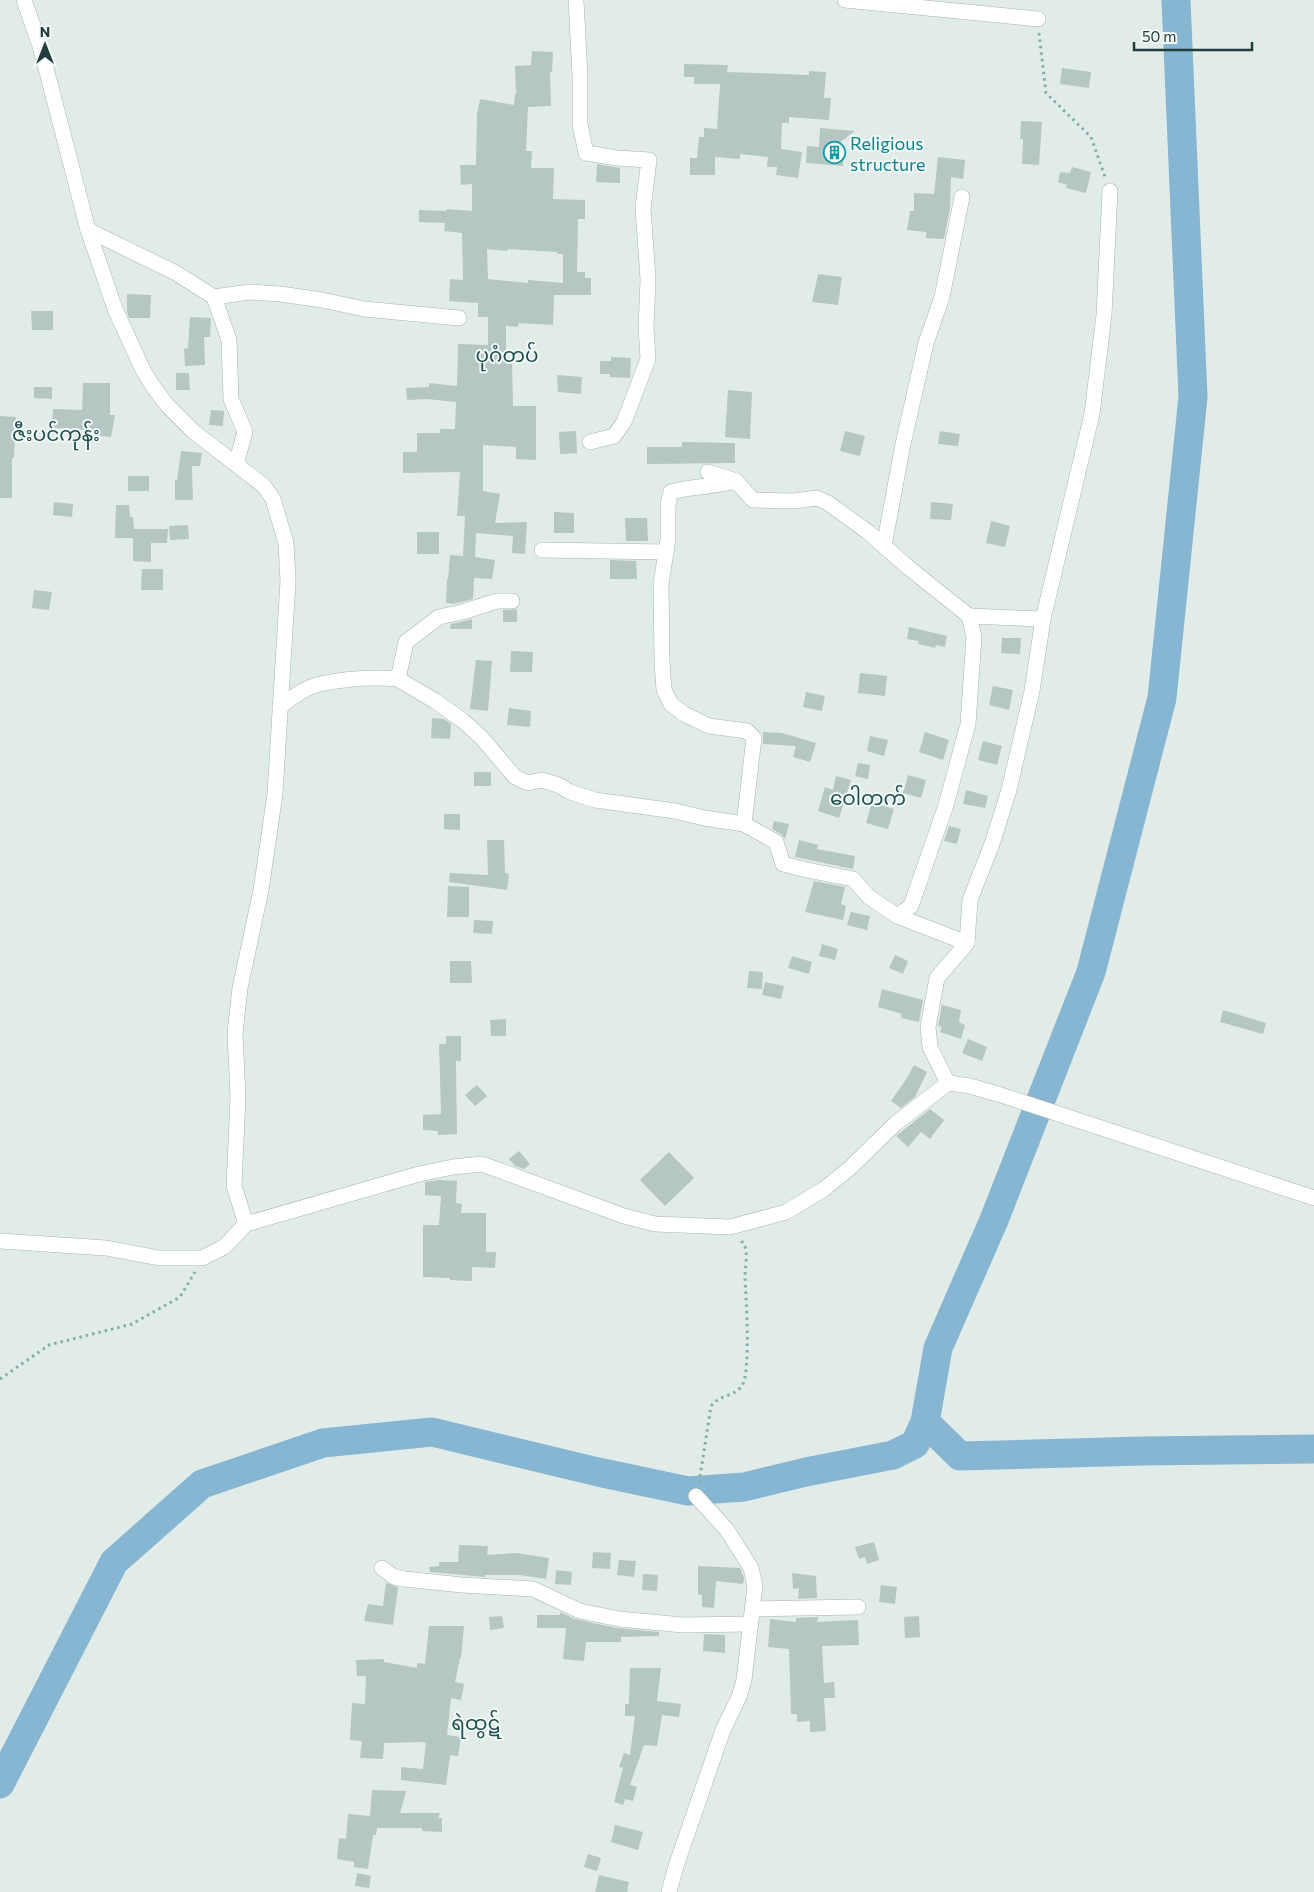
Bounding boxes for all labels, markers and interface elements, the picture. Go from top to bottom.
north arrow [20,20,70,70]
scale bar [1134,20,1252,52]
text: N [40,23,50,40]
text: 50 m [1142,27,1176,45]
place label: Religious structure [850,132,925,175]
building icon: Religious structure [822,141,846,165]
district label: ပုဂံတပ် [476,341,538,372]
district label: ဇီးပင်ကုန်း [12,420,100,451]
district label: ဝေါတက် [830,784,906,809]
district label: ရဲထွဋ် [451,1709,501,1739]

